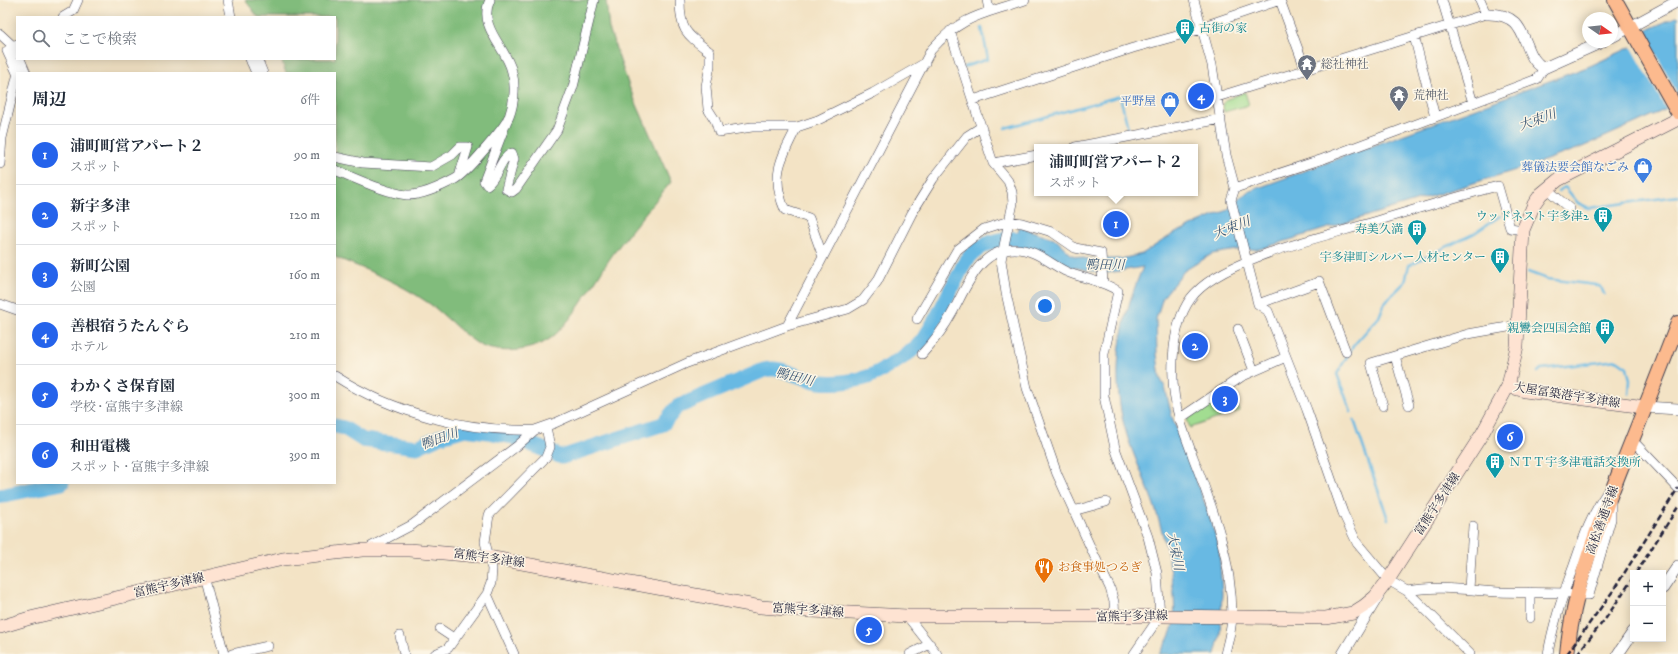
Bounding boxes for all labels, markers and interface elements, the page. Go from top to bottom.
north arrow [1582,12,1618,48]
search box [16,16,336,60]
building icon: 古街の家 [1174,17,1196,45]
place label: 古街の家 [1199,21,1247,36]
icon: search [30,27,52,49]
text: ここで検索 [62,30,137,49]
temple icon: 総社神社 [1296,53,1318,81]
place label: 総社神社 [1321,57,1369,72]
pin: 4 [1188,81,1214,111]
temple icon: 荒神社 [1388,84,1410,112]
place label: 荒神社 [1413,88,1449,103]
text: 周辺 [32,89,66,111]
shop icon: 平野屋 [1159,90,1181,118]
text: 6件 [300,92,320,108]
place label: 平野屋 [1120,94,1156,109]
water label: 大束川 [1516,105,1560,134]
text: 浦町町営アパート２ [70,137,204,156]
popup [1034,144,1198,196]
text: 1 [43,147,47,163]
text: 90 m [294,147,320,163]
text: 浦町町営アパート２ [1049,153,1183,172]
shop icon: 葬儀法要会館なごみ [1632,156,1654,184]
text: スポット [70,159,122,175]
place label: 葬儀法要会館なごみ [1521,160,1629,175]
text: スポット [1049,175,1101,191]
text: 新宇多津 [70,197,130,216]
building icon: ウッドネスト宇多津2 [1592,205,1614,233]
text: 2 [42,207,48,223]
text: 120 m [289,207,320,223]
pin: 1 [1103,209,1129,239]
place label: ウッドネスト宇多津2 [1475,209,1589,224]
water label: 大束川 [1210,212,1254,243]
building icon: 寿美久満 [1406,218,1428,246]
text: スポット [70,219,122,235]
place label: 寿美久満 [1355,222,1403,237]
building icon: 宇多津町シルバー人材センター [1489,246,1511,274]
place label: 宇多津町シルバー人材センター [1320,250,1486,265]
text: 新町公園 [70,257,130,276]
water label: 鴨田川 [1085,257,1127,273]
text: 3 [43,267,47,283]
text: 160 m [289,267,320,283]
text: 公園 [70,279,96,295]
your location [1035,296,1055,316]
text: 善根宿うたんぐら [70,317,190,336]
building icon: 親鸞会四国会館 [1594,317,1616,345]
place label: 親鸞会四国会館 [1507,321,1591,336]
text: 4 [41,327,49,343]
text: 210 m [289,327,320,343]
pin: 2 [1182,331,1208,361]
text: ホテル [70,339,108,355]
water label: 鴨田川 [774,364,818,390]
text: わかくさ保育園 [70,377,175,396]
street label: 大屋冨築港宇多津線 [1512,380,1621,411]
pin: 3 [1212,384,1238,414]
text: 5 [42,387,48,403]
text: 300 m [289,387,320,403]
text: 学校 · 富熊宇多津線 [70,399,183,415]
pin: 6 [1497,422,1523,452]
water label: 鴨田川 [418,424,462,453]
text: 和田電機 [70,437,130,456]
text: 6 [42,447,48,463]
text: 390 m [289,447,320,463]
building icon: ＮＴＴ宇多津電話交換所 [1484,451,1506,479]
place label: ＮＴＴ宇多津電話交換所 [1509,455,1641,470]
text: スポット · 富熊宇多津線 [70,459,209,475]
street label: 富熊宇多津線 [1412,470,1463,539]
street label: 高松善通寺線 [1583,484,1622,557]
water label: 大束川 [1163,530,1187,574]
street label: 富熊宇多津線 [452,546,526,571]
restaurant icon: お食事処つるぎ [1033,556,1055,584]
place label: お食事処つるぎ [1058,560,1142,575]
street label: 富熊宇多津線 [132,570,206,601]
map controls [1630,570,1666,642]
button: + [1630,570,1666,606]
street label: 富熊宇多津線 [772,601,844,620]
button: − [1630,606,1666,642]
street label: 富熊宇多津線 [1096,608,1168,625]
pin: 5 [856,615,882,645]

